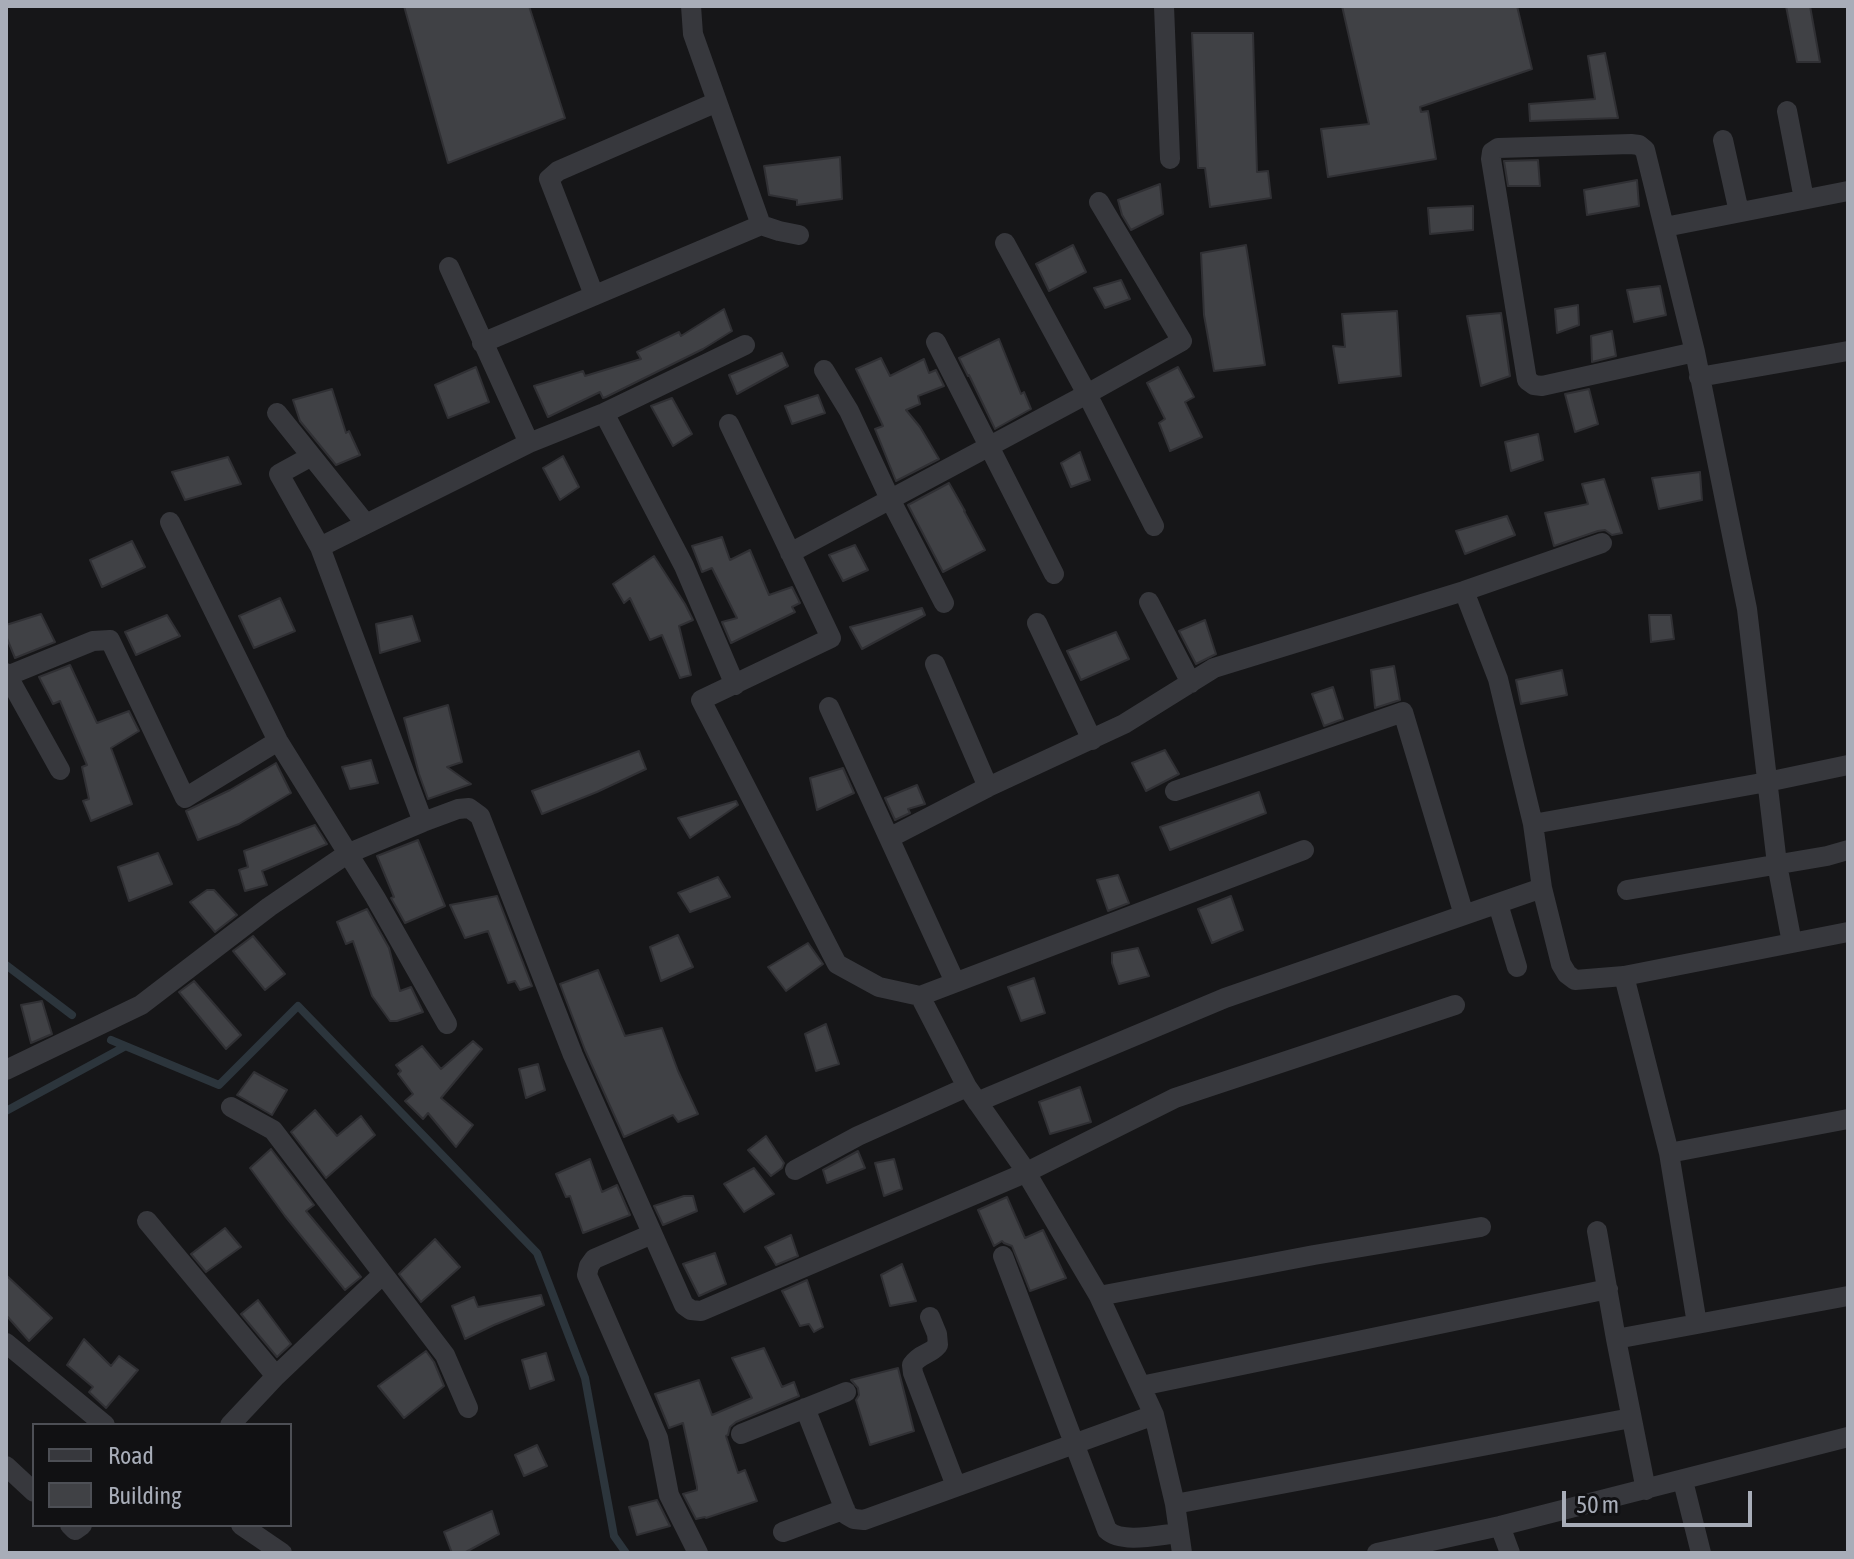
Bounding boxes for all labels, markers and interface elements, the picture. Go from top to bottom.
legend [32,1423,292,1527]
text: Road [108,1442,154,1469]
scale bar [1566,1475,1756,1525]
text: Building [108,1482,181,1509]
text: 50 m [1576,1491,1619,1518]

